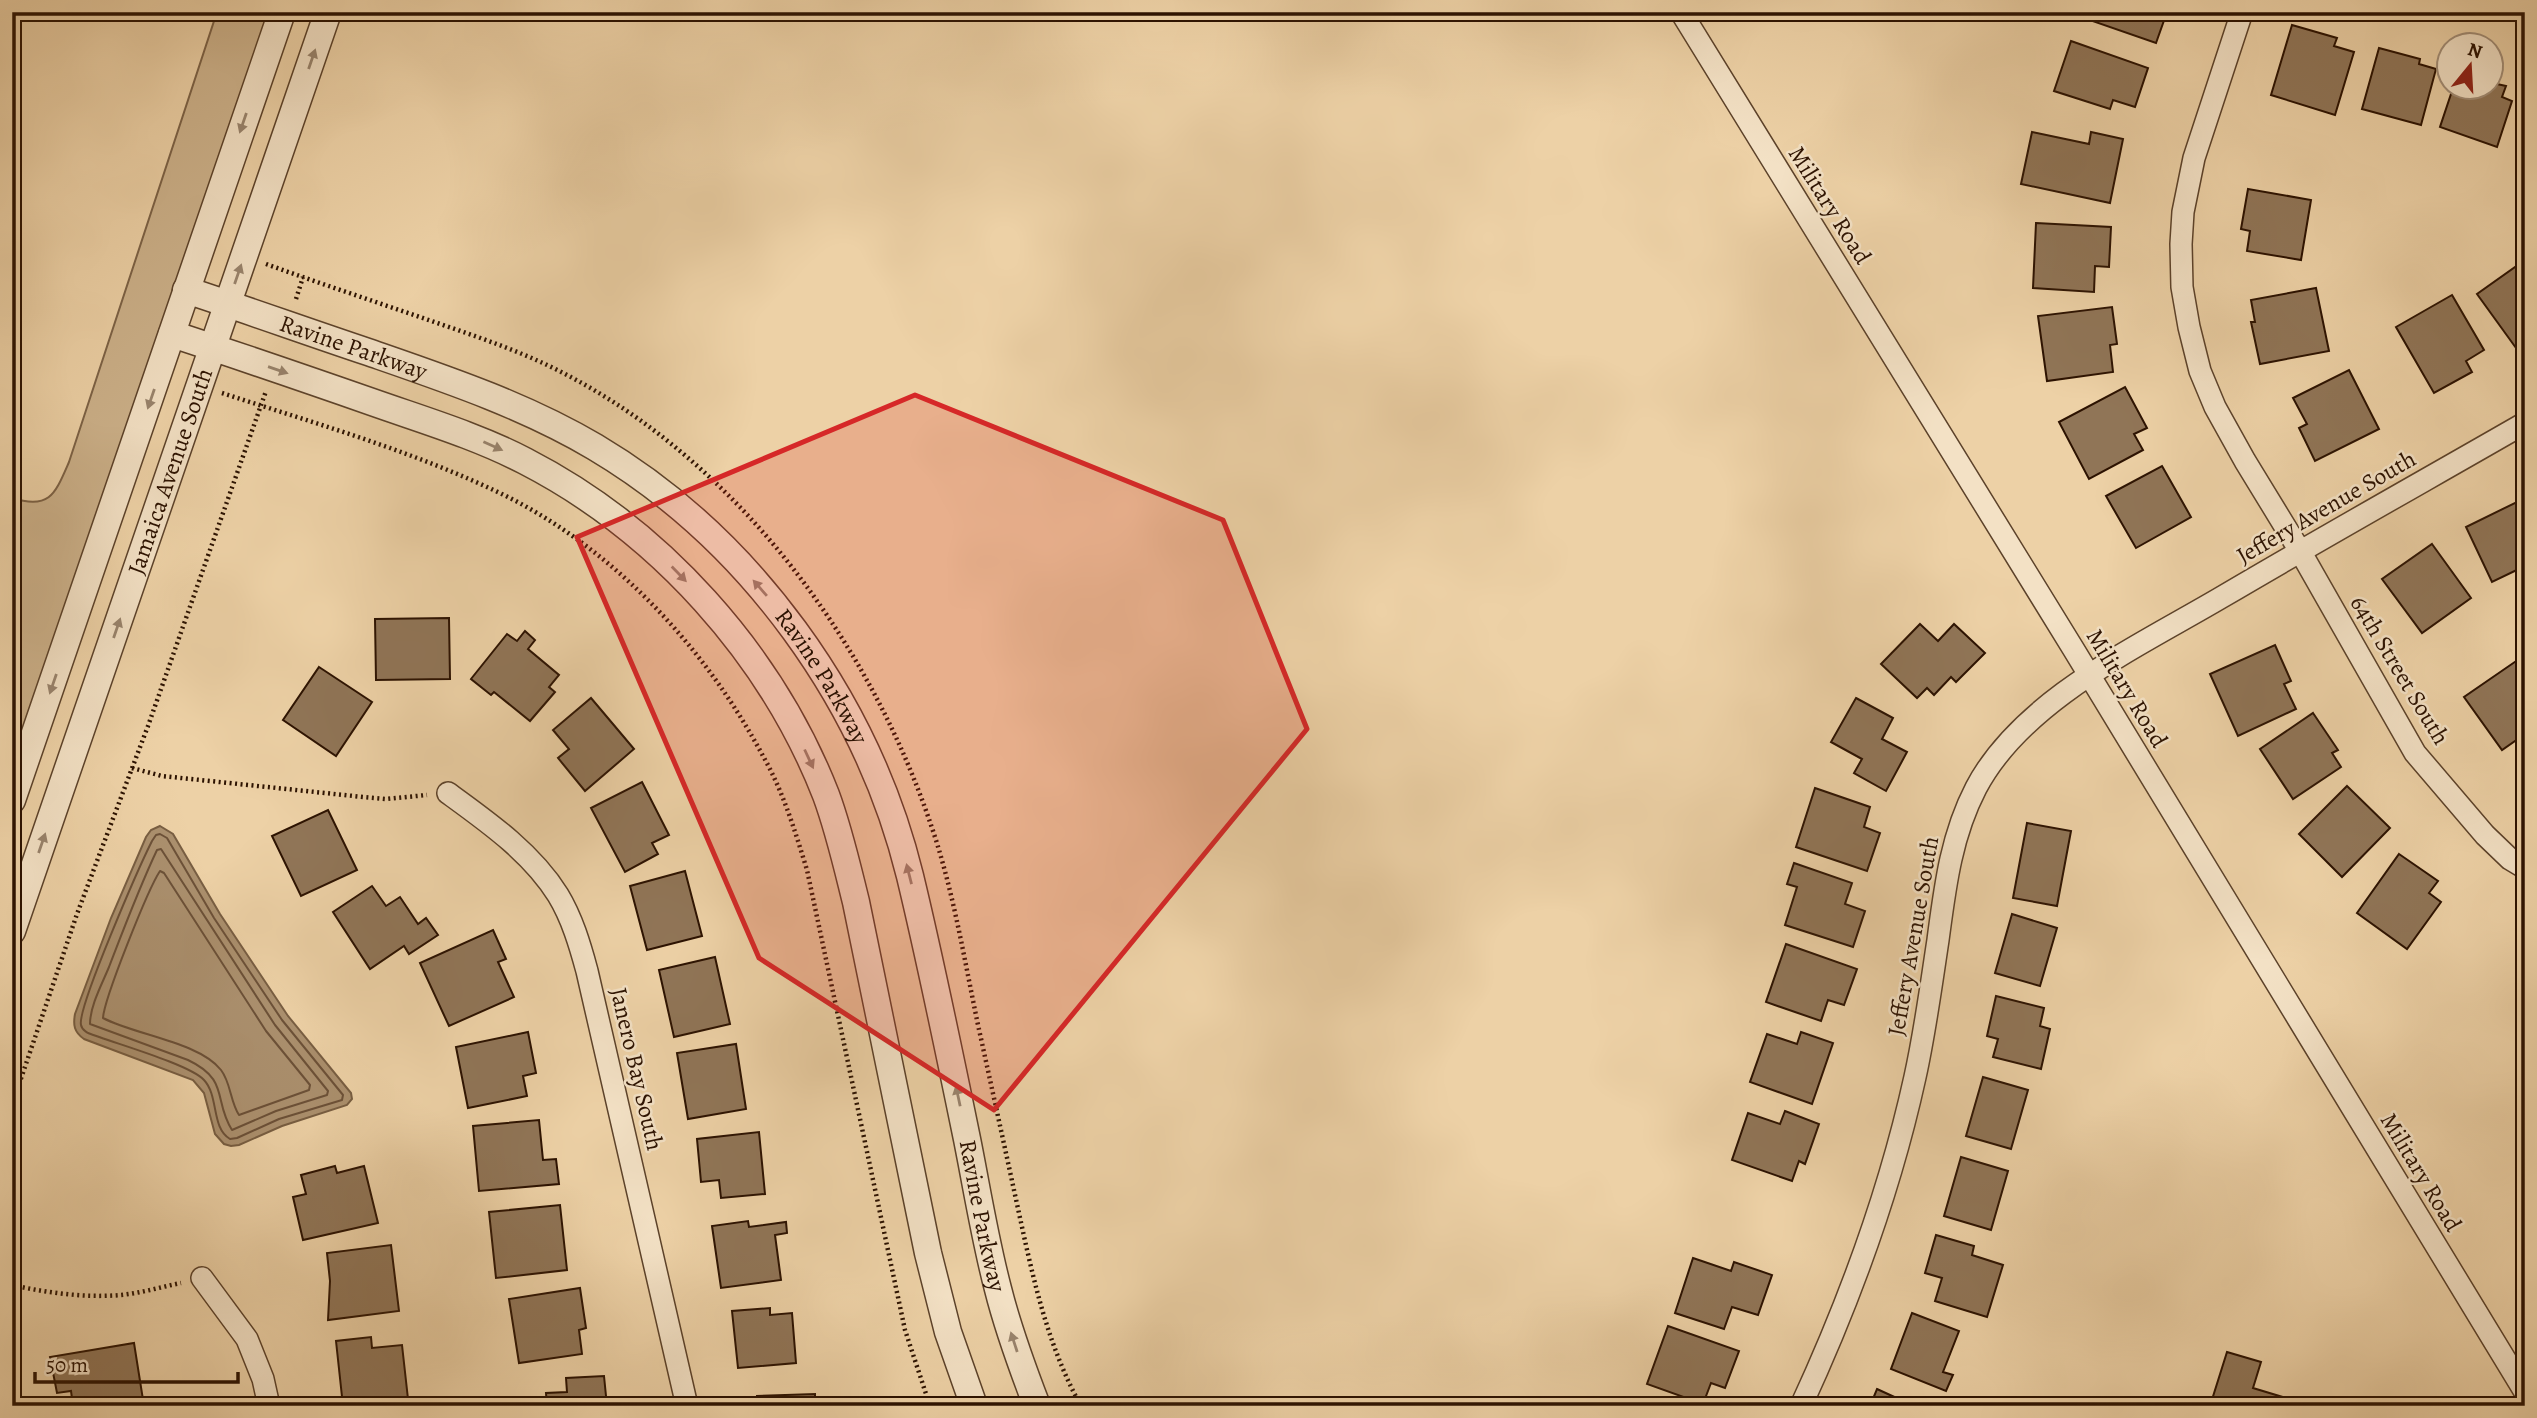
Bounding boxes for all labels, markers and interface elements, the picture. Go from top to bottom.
north arrow [2436,32,2506,102]
text: N [2464,36,2486,65]
one-way arrow [307,49,318,70]
one-way arrow [237,113,248,134]
street label: Military Road [1781,140,1879,270]
one-way arrow [233,264,244,285]
street label: Ravine Parkway [275,307,432,387]
street label: Jamaica Avenue South [120,364,220,579]
one-way arrow [268,365,289,376]
one-way arrow [145,389,156,410]
one-way arrow [482,441,503,452]
street label: Jeffery Avenue South [2230,442,2422,571]
one-way arrow [670,566,687,582]
one-way arrow [752,579,768,597]
street label: 64th Street South [2343,589,2457,751]
street label: Ravine Parkway [768,602,876,749]
one-way arrow [112,618,123,639]
street label: Military Road [2079,623,2175,754]
one-way arrow [47,673,58,694]
one-way arrow [804,749,815,770]
one-way arrow [37,833,48,854]
street label: Jeffery Avenue South [1880,833,1946,1038]
one-way arrow [903,863,914,885]
street label: Janero Bay South [603,984,671,1154]
one-way arrow [952,1085,963,1107]
street label: Military Road [2373,1107,2469,1238]
street label: Ravine Parkway [952,1137,1014,1295]
one-way arrow [1008,1331,1018,1352]
scale bar [35,1341,238,1385]
text: 50 m [46,1351,88,1379]

